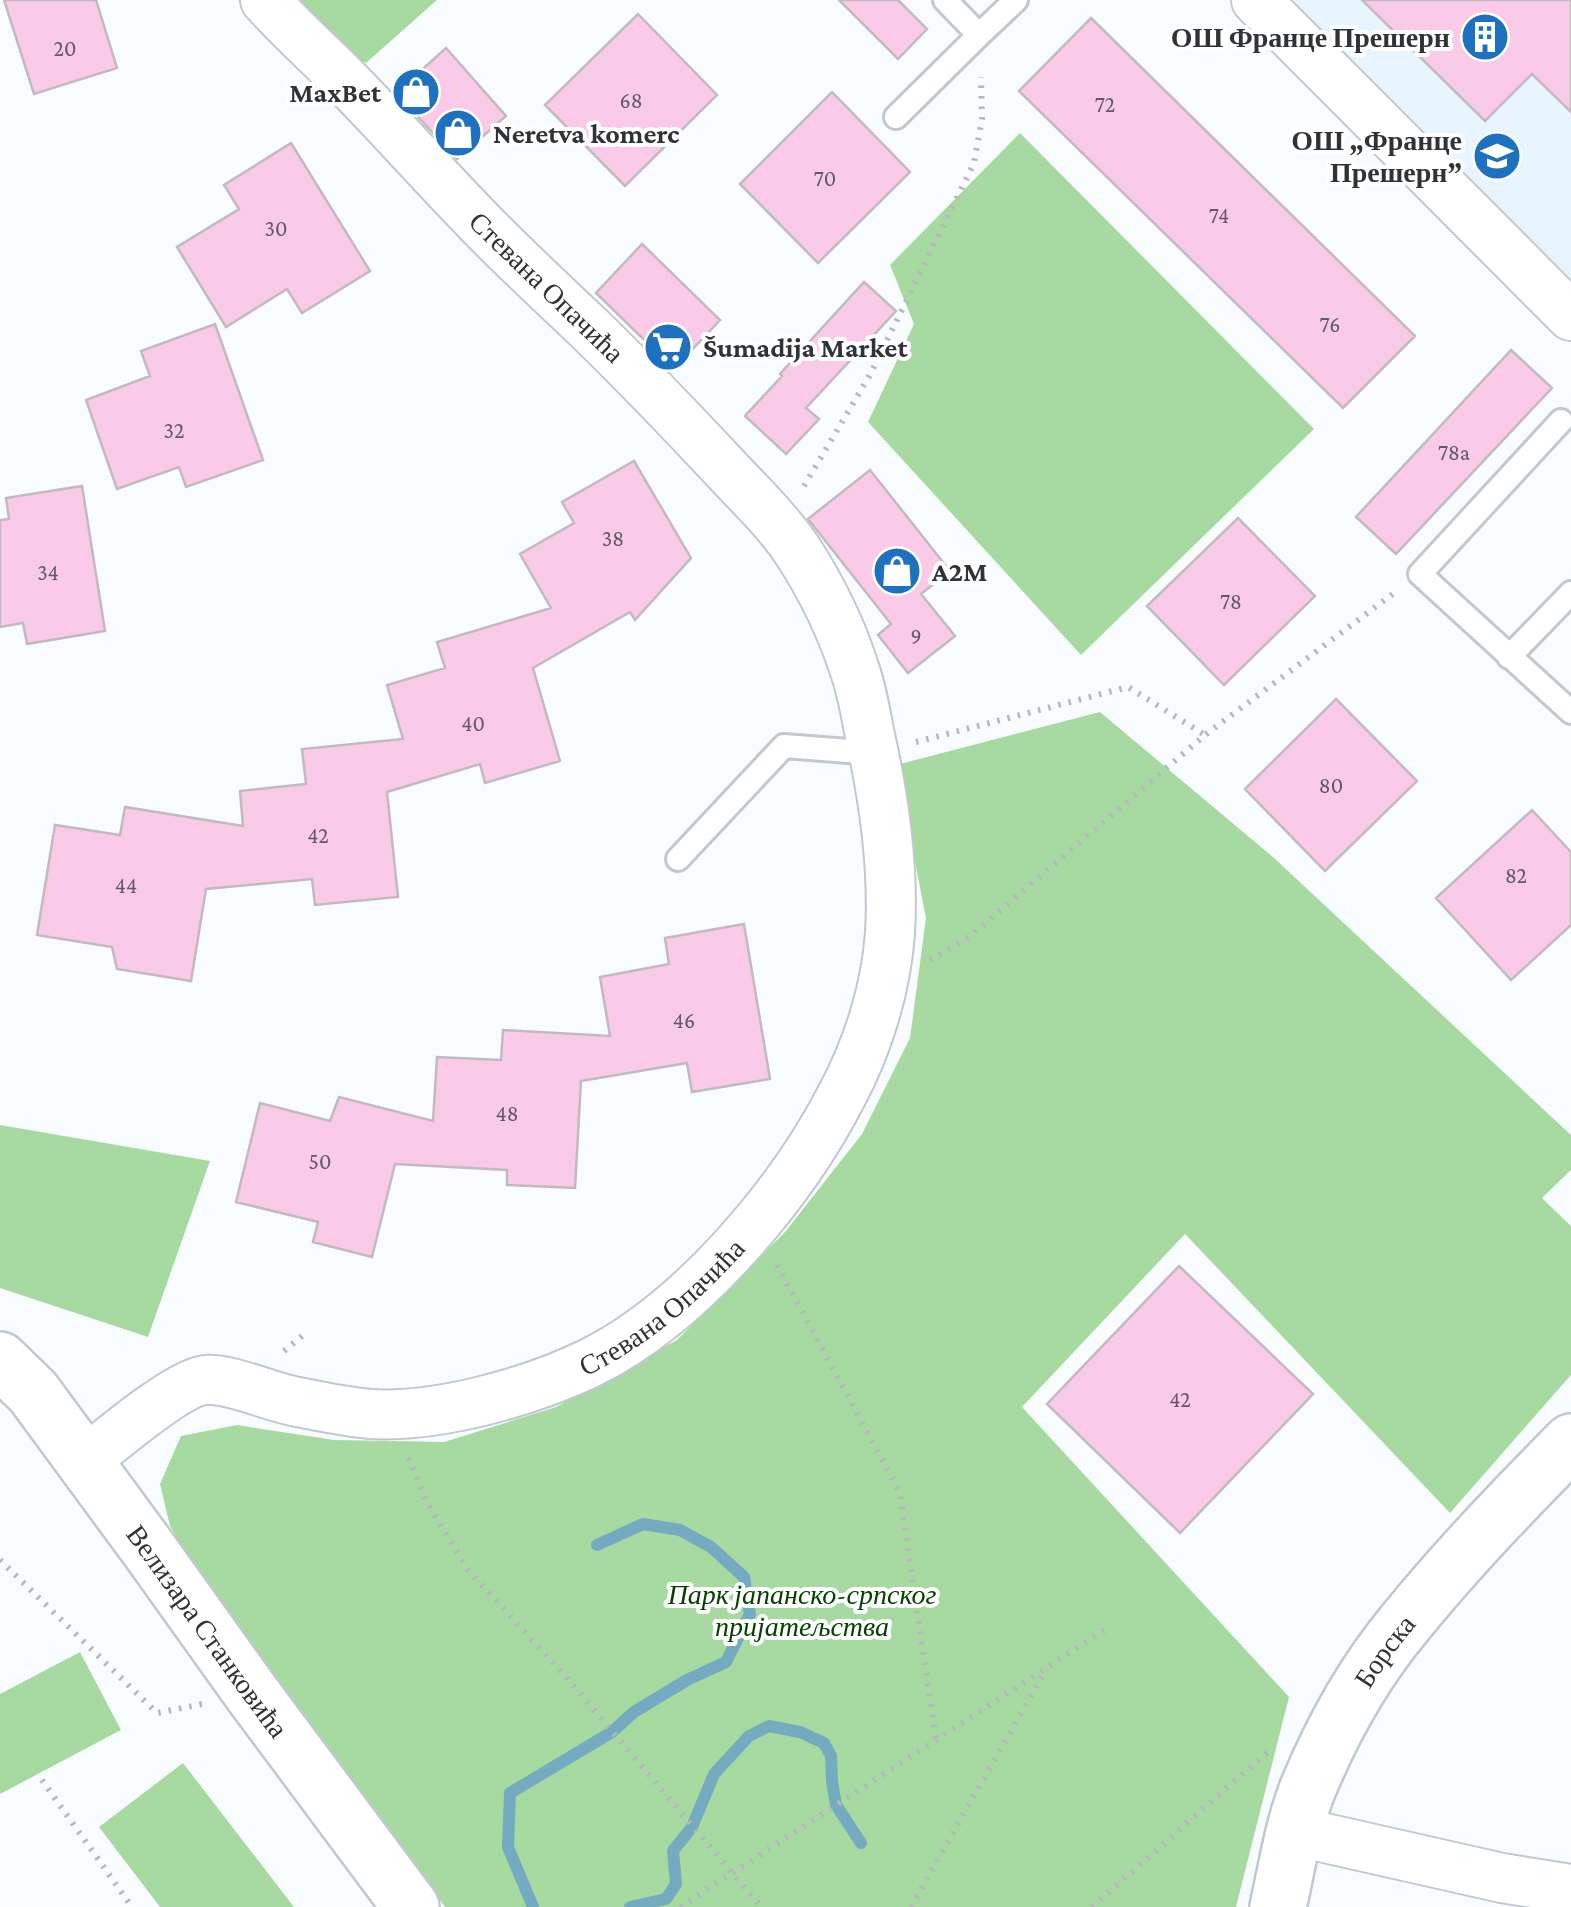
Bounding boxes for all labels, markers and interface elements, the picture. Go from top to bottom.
building icon: ОШ Франце Прешерн [1459,11,1511,63]
place label: ОШ Франце Прешерн [1171,22,1450,53]
house number: 20 [54,36,76,61]
shop icon: MaxBet [390,66,442,118]
place label: MaxBet [289,77,382,108]
house number: 68 [619,88,643,113]
house number: 72 [1095,92,1115,117]
shop icon: Neretva komerc [432,107,484,159]
place label: Neretva komerc [493,118,680,149]
place label: ОШ „Франце Прешерн” [1291,125,1462,188]
school or university icon: ОШ „Франце Прешерн” [1471,130,1523,182]
house number: 70 [814,166,836,191]
house number: 74 [1209,203,1229,228]
street label: Стевана Опачића [463,206,631,369]
house number: 30 [265,216,287,241]
house number: 76 [1319,312,1341,337]
supermarket icon: Šumadija Market [642,321,694,373]
place label: Šumadija Market [703,332,908,363]
house number: 32 [164,418,184,443]
house number: 78a [1438,440,1470,465]
house number: 38 [602,526,624,551]
shop icon: A2M [871,545,923,597]
place label: A2M [931,556,987,587]
house number: 34 [37,560,59,585]
house number: 78 [1220,589,1242,614]
house number: 9 [910,624,922,649]
house number: 40 [461,711,485,736]
house number: 80 [1319,773,1343,798]
house number: 42 [307,823,329,848]
house number: 82 [1505,863,1527,888]
house number: 44 [115,873,137,898]
house number: 46 [673,1008,695,1033]
house number: 48 [495,1101,519,1126]
house number: 50 [309,1149,331,1174]
street label: Стевана Опачића [574,1232,751,1382]
house number: 42 [1169,1387,1191,1412]
street label: Велизара Станковића [120,1519,295,1744]
park label: Парк јапанско-српског пријатељства [667,1579,936,1642]
street label: Борска [1348,1608,1422,1693]

